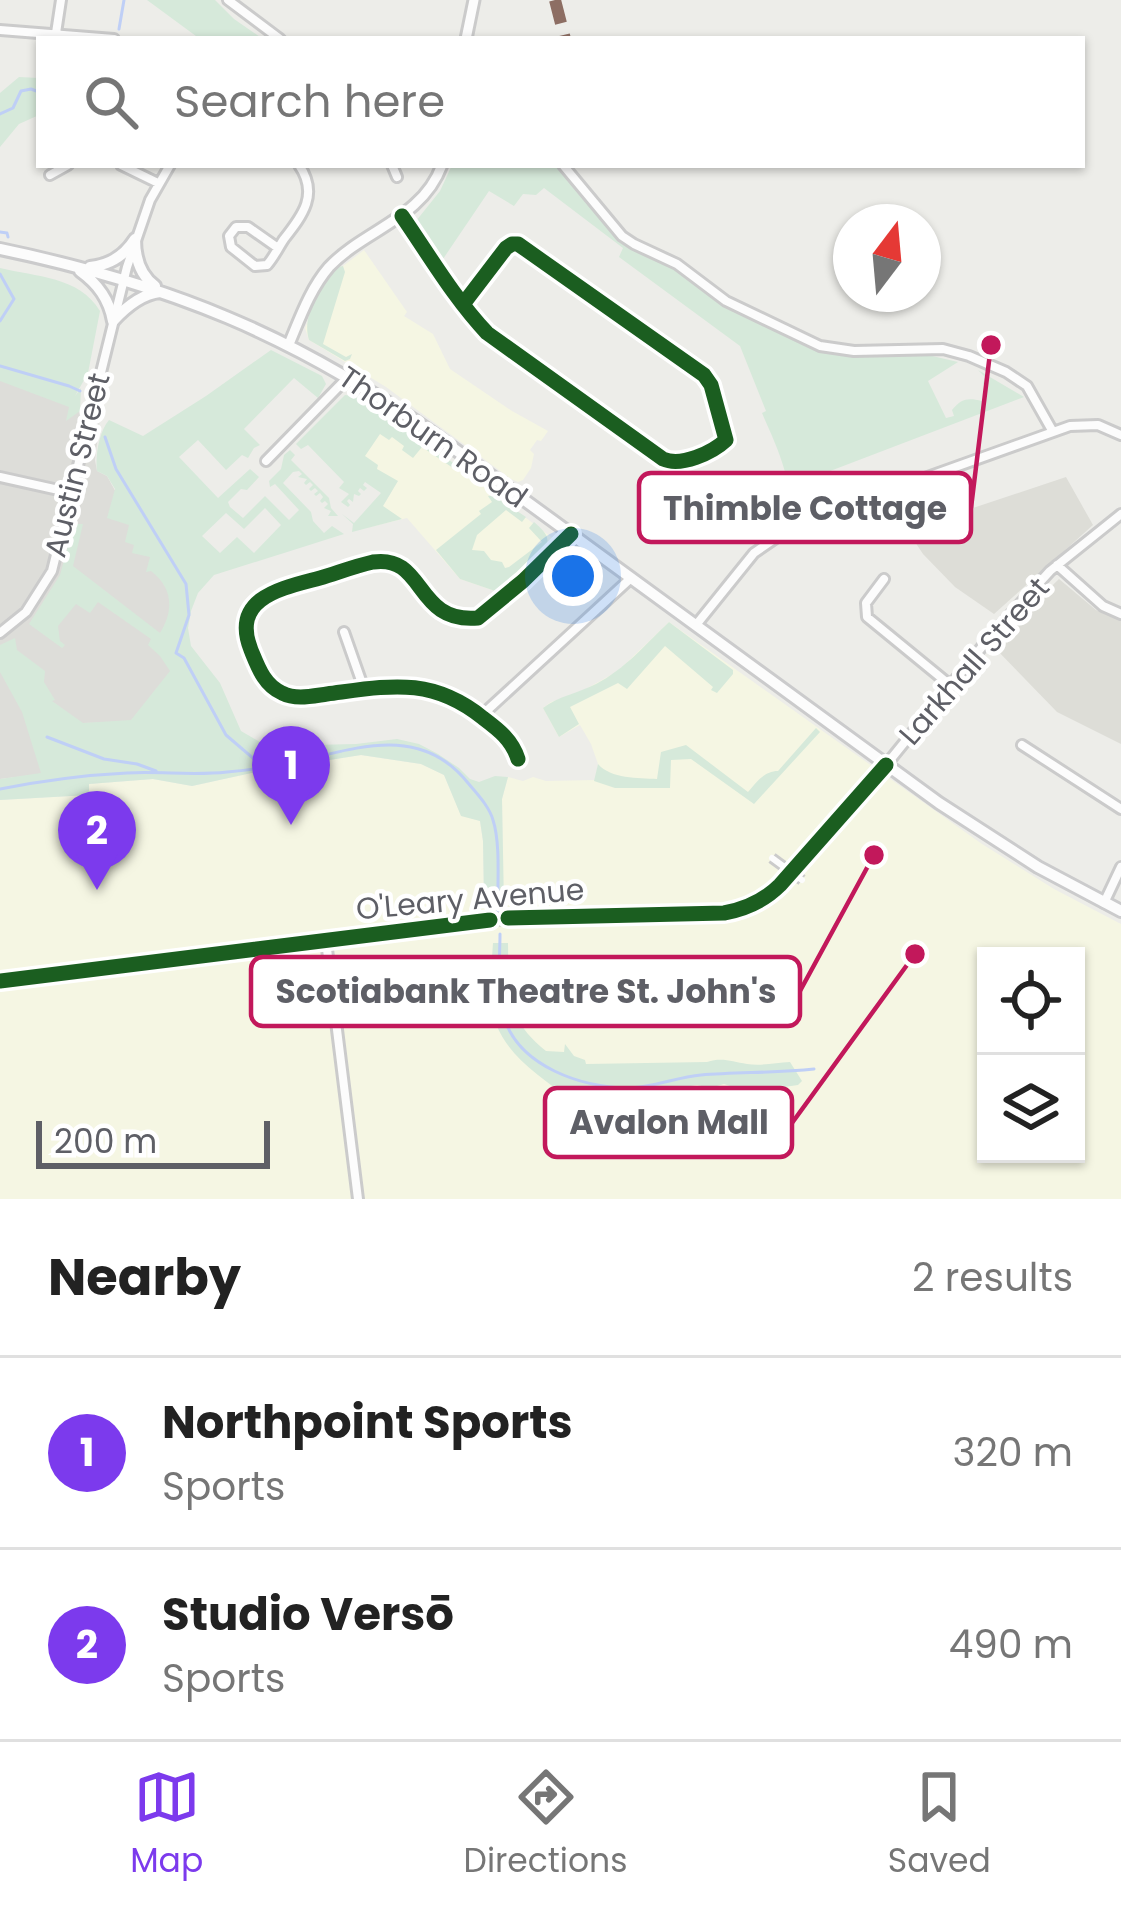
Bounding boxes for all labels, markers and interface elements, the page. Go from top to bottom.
search box [36,36,1085,168]
icon: search [78,69,144,135]
text: Search here [174,70,445,133]
north arrow [833,204,941,312]
street label: Thorburn Road [330,356,536,518]
street label: Austin Street [33,368,121,562]
callout: Thimble Cottage [639,473,971,542]
text: Thimble Cottage [663,485,947,532]
your location [543,546,603,606]
street label: Larkhall Street [889,568,1059,754]
pin: 1 [252,726,330,825]
pin: 2 [58,791,136,890]
street label: O'Leary Avenue [354,868,586,930]
map controls [977,947,1085,1163]
button: locate [977,947,1085,1055]
callout: Scotiabank Theatre St. John's [251,957,800,1026]
text: Scotiabank Theatre St. John's [276,968,776,1015]
button: layers [977,1055,1085,1163]
callout: Avalon Mall [545,1088,792,1157]
text: Avalon Mall [569,1099,769,1146]
scale bar [36,1115,270,1168]
text: 200 m [54,1118,157,1165]
text: Nearby [48,1241,241,1313]
text: 2 results [912,1250,1073,1305]
text: Northpoint Sports [162,1391,573,1454]
text: 1 [80,1425,94,1480]
text: 320 m [953,1425,1073,1480]
text: Sports [162,1459,285,1514]
text: Studio Versō [162,1583,454,1646]
text: 2 [76,1617,98,1672]
text: 490 m [949,1617,1073,1672]
text: Sports [162,1651,285,1706]
tab: Map [130,1764,203,1886]
tab: Directions [464,1764,627,1886]
tab: Saved [888,1764,991,1886]

